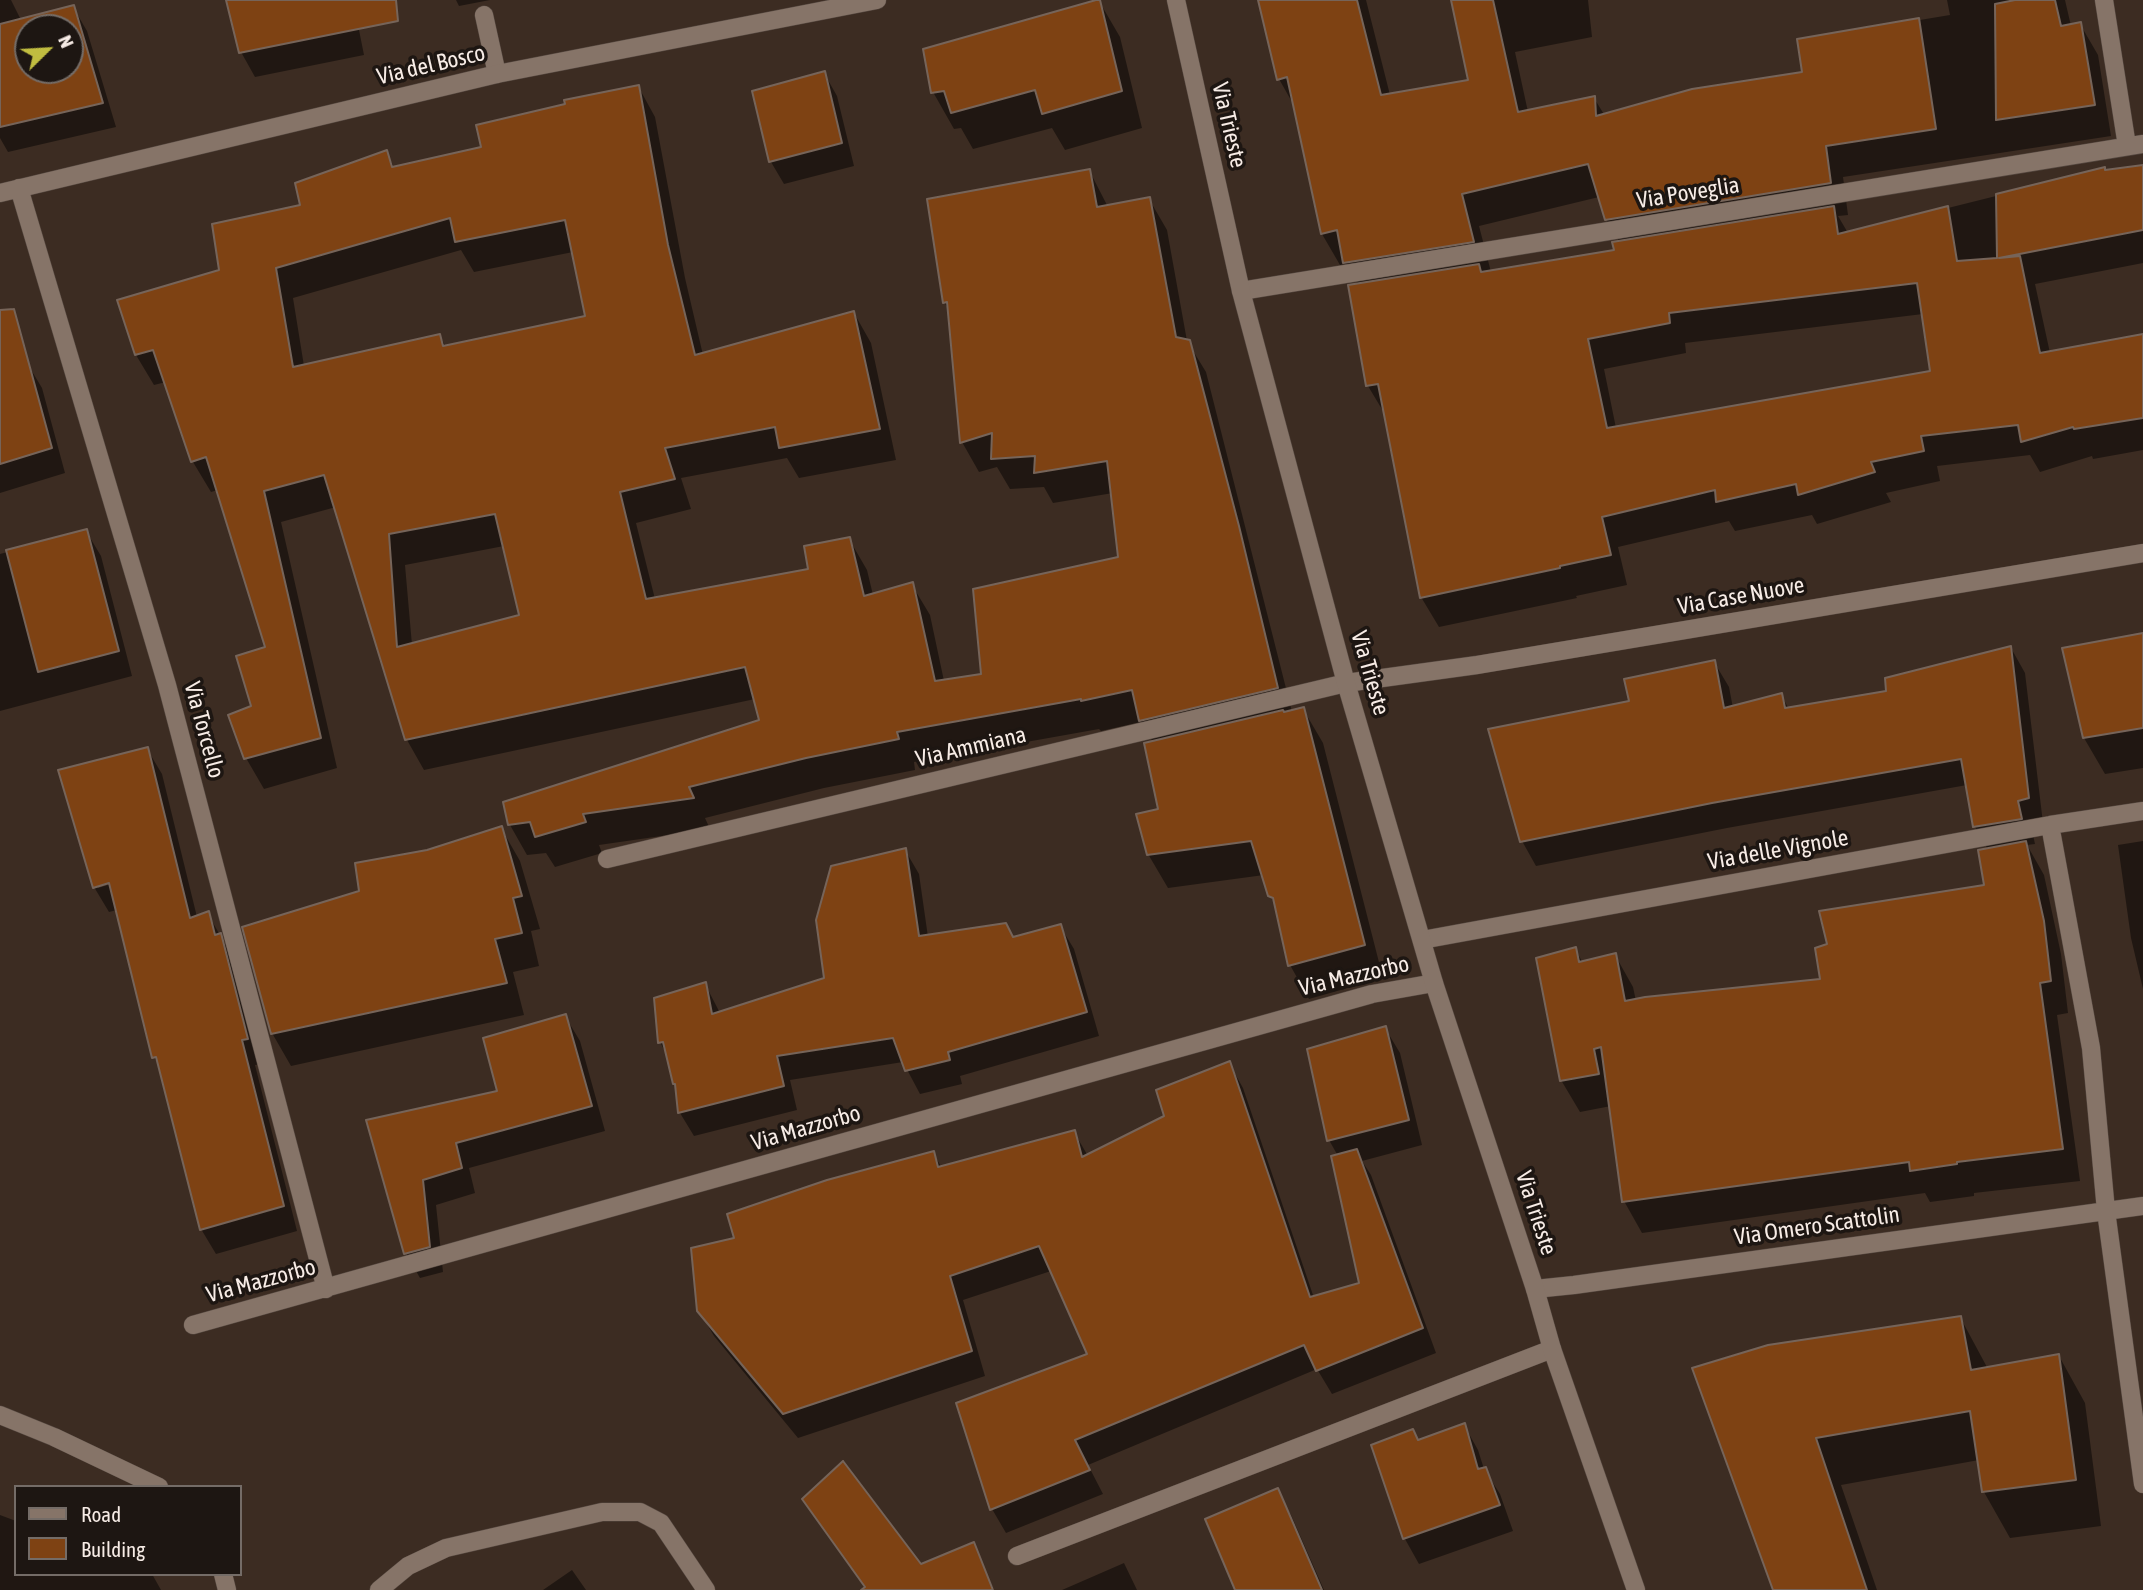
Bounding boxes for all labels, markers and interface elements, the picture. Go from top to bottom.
north arrow [14,14,84,84]
text: N [54,32,79,51]
street label: Via del Bosco [374,39,488,91]
street label: Via Trieste [1206,80,1252,170]
street label: Via Poveglia [1635,171,1741,215]
street label: Via Case Nuove [1676,571,1806,621]
street label: Via Trieste [1345,628,1395,718]
street label: Via Torcello [178,679,230,781]
street label: Via Ammiana [913,721,1029,773]
street label: Via delle Vignole [1706,824,1850,876]
street label: Via Mazzorbo [1296,950,1412,1002]
street label: Via Mazzorbo [748,1099,864,1157]
street label: Via Trieste [1509,1168,1563,1258]
street label: Via Omero Scattolin [1732,1201,1902,1251]
street label: Via Mazzorbo [203,1253,319,1309]
legend [14,1485,242,1576]
text: Road [81,1502,121,1526]
text: Building [81,1537,145,1561]

